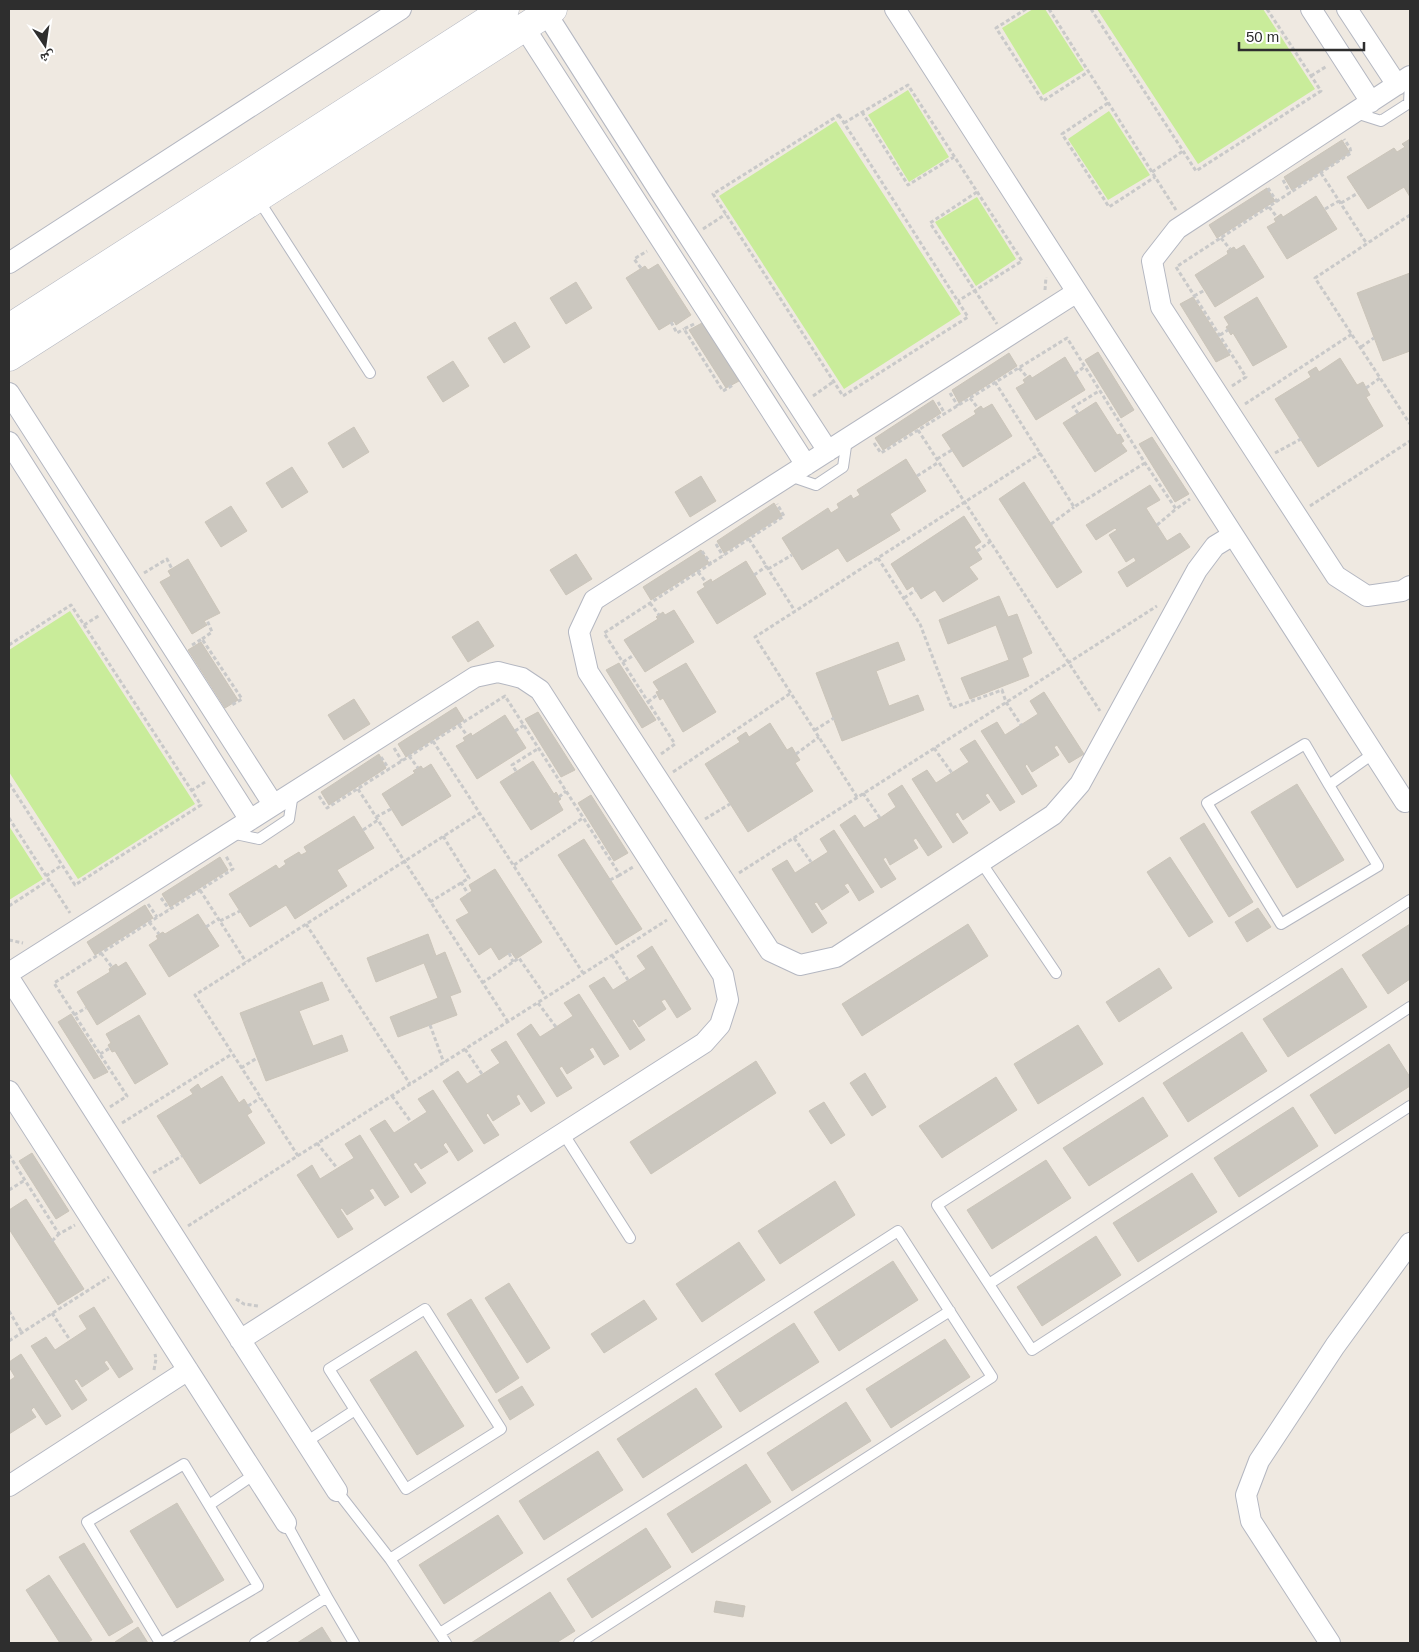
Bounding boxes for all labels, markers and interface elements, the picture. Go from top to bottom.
north arrow [20,20,70,70]
scale bar [1239,20,1364,52]
text: 50 m [1246,28,1279,45]
text: ش [39,47,57,67]

